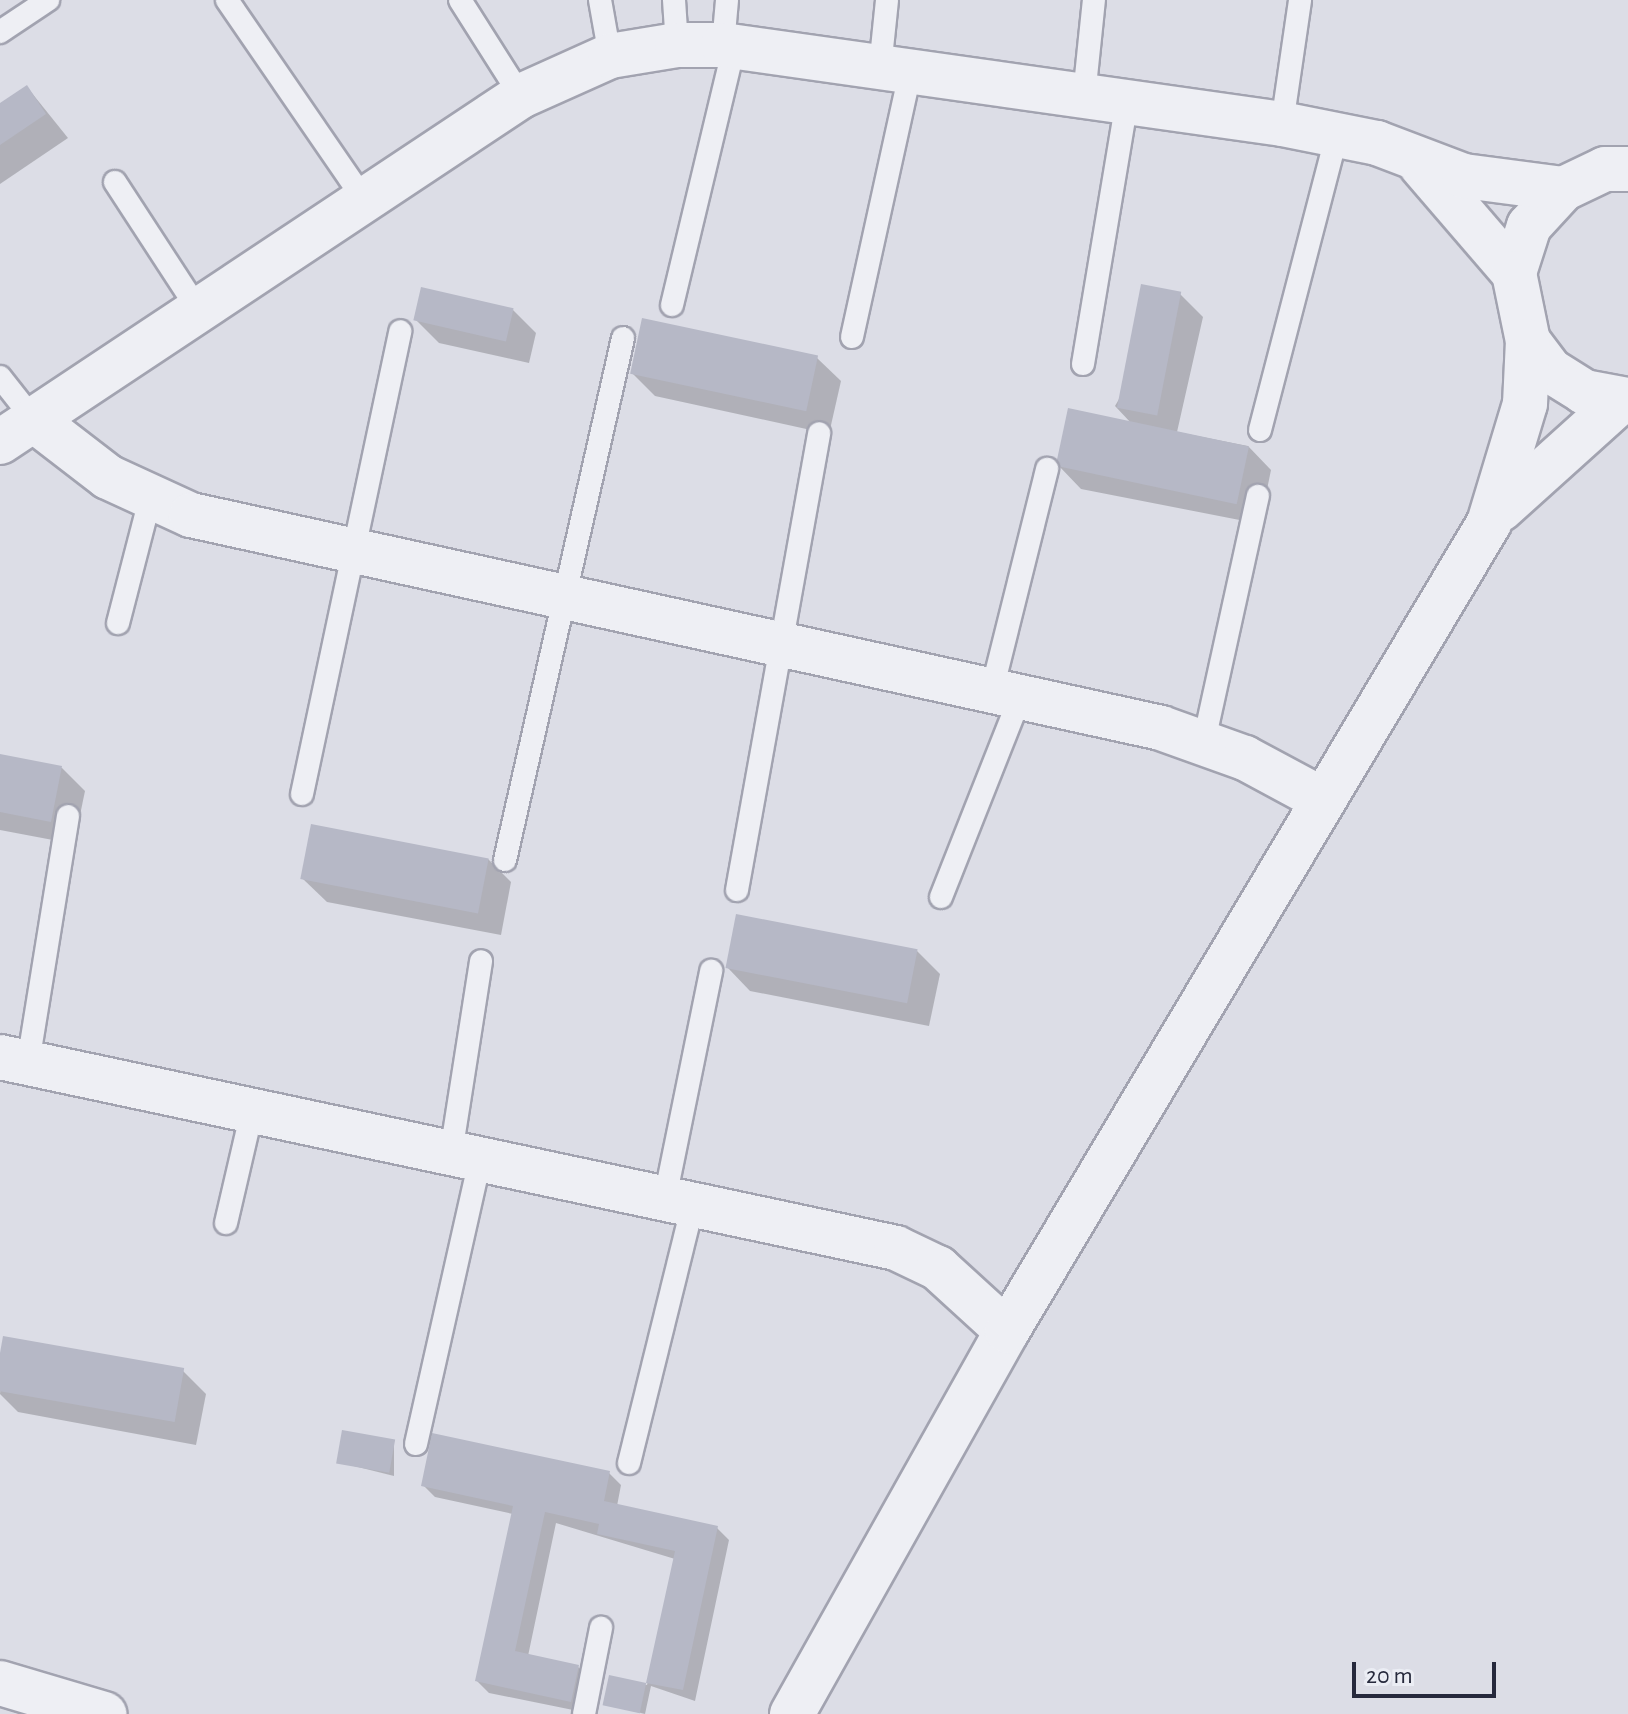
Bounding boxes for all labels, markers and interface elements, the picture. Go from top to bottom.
scale bar [1356,1646,1500,1696]
text: 20 m [1366,1664,1413,1688]

